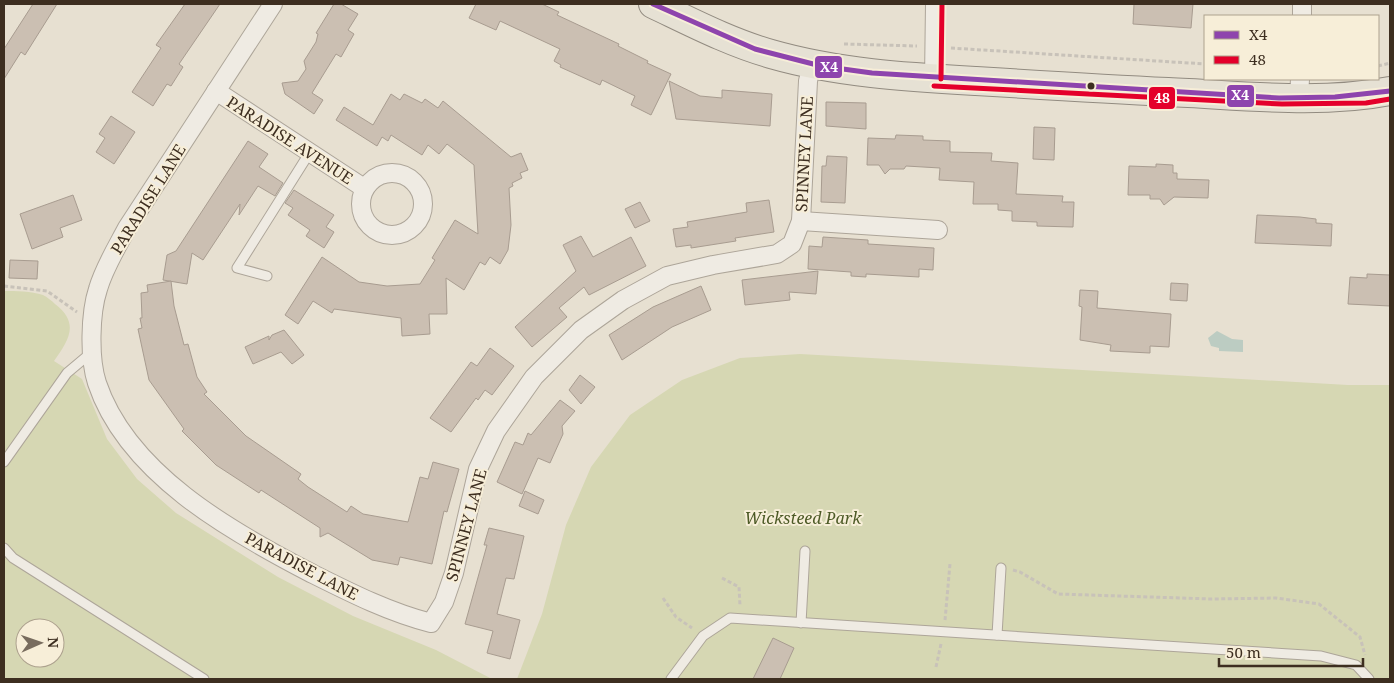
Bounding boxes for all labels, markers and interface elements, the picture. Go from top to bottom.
legend [1204,15,1379,80]
text: X4 [1249,24,1268,44]
text: 48 [1249,49,1266,69]
line badge: X4 [814,55,843,79]
text: X4 [820,57,838,76]
unlabelled marker [1086,81,1096,91]
line badge: X4 [1226,84,1255,108]
text: X4 [1231,85,1249,104]
line badge: 48 [1148,86,1176,110]
text: 48 [1154,88,1170,107]
street label: PARADISE AVENUE [222,91,358,189]
street label: SPINNEY LANE [790,96,818,212]
street label: PARADISE LANE [105,140,191,258]
street label: SPINNEY LANE [440,466,492,584]
park label: Wicksteed Park [745,507,862,529]
street label: PARADISE LANE [241,527,363,605]
north arrow [15,618,65,668]
scale bar [1219,636,1363,668]
text: N [44,637,63,648]
text: 50 m [1226,642,1261,662]

